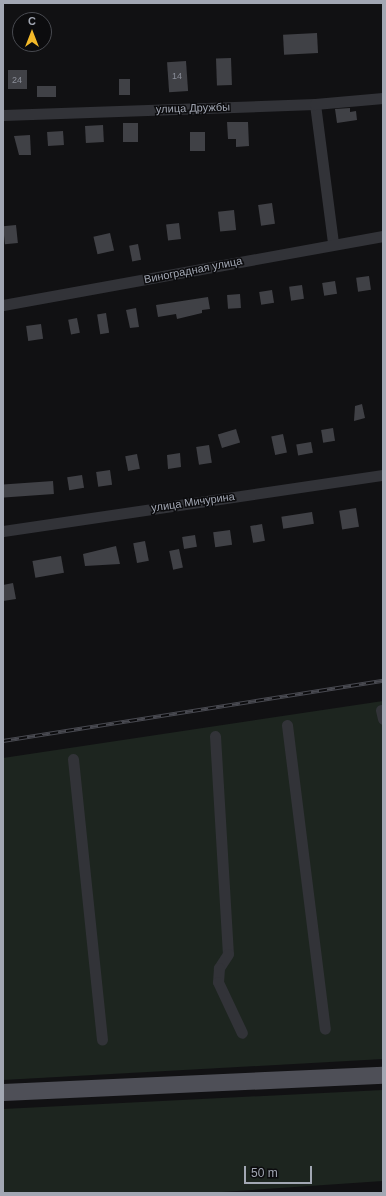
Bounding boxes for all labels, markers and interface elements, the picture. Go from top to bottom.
north arrow [12,12,52,52]
text: С [28,15,36,27]
house number: 14 [172,71,182,81]
house number: 24 [12,75,22,85]
street label: улица Дружбы [156,100,230,116]
street label: Виноградная улица [143,254,243,286]
street label: улица Мичурина [150,490,236,514]
scale bar [246,1158,314,1184]
text: 50 m [251,1166,278,1180]

